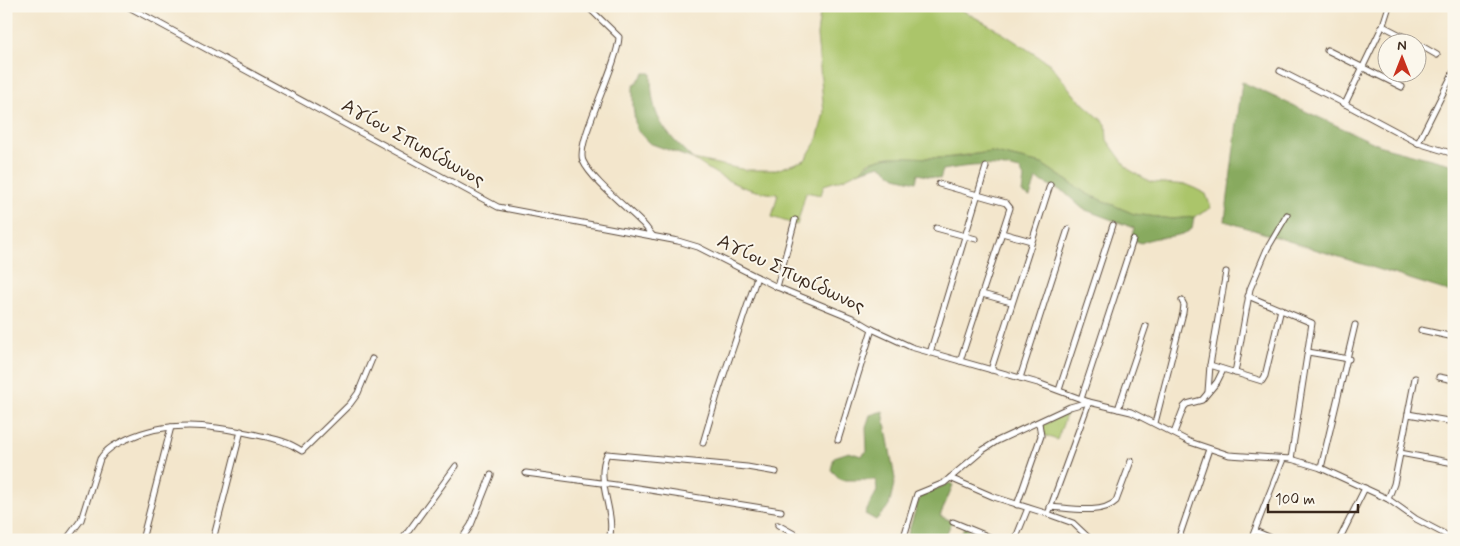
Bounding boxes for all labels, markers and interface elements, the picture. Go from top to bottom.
north arrow [1378,32,1428,82]
text: N [1397,37,1407,55]
street label: Αγίου Σπυρίδωνος [336,92,490,194]
street label: Αγίου Σπυρίδωνος [713,228,870,320]
scale bar [1268,481,1358,513]
text: 100 m [1275,490,1315,510]

